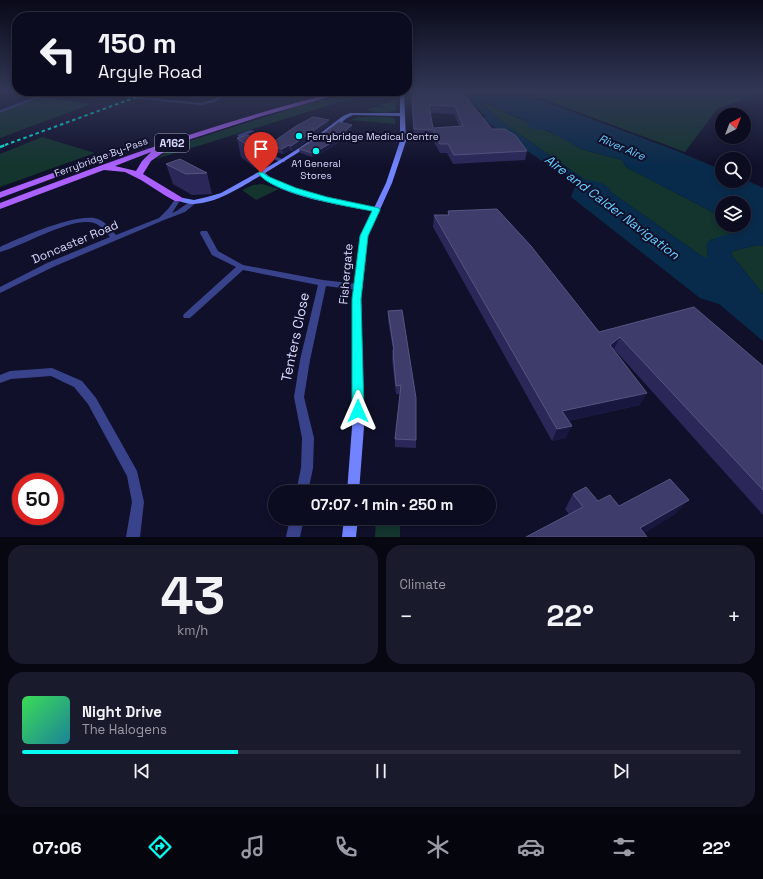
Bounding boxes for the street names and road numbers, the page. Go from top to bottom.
street label: Ferrybridge By-Pass [53,134,149,180]
road number: A162 [155,134,189,152]
street label: Doncaster Road [29,217,121,267]
street label: Fishergate [335,243,357,305]
street label: Tenters Close [277,291,313,383]

